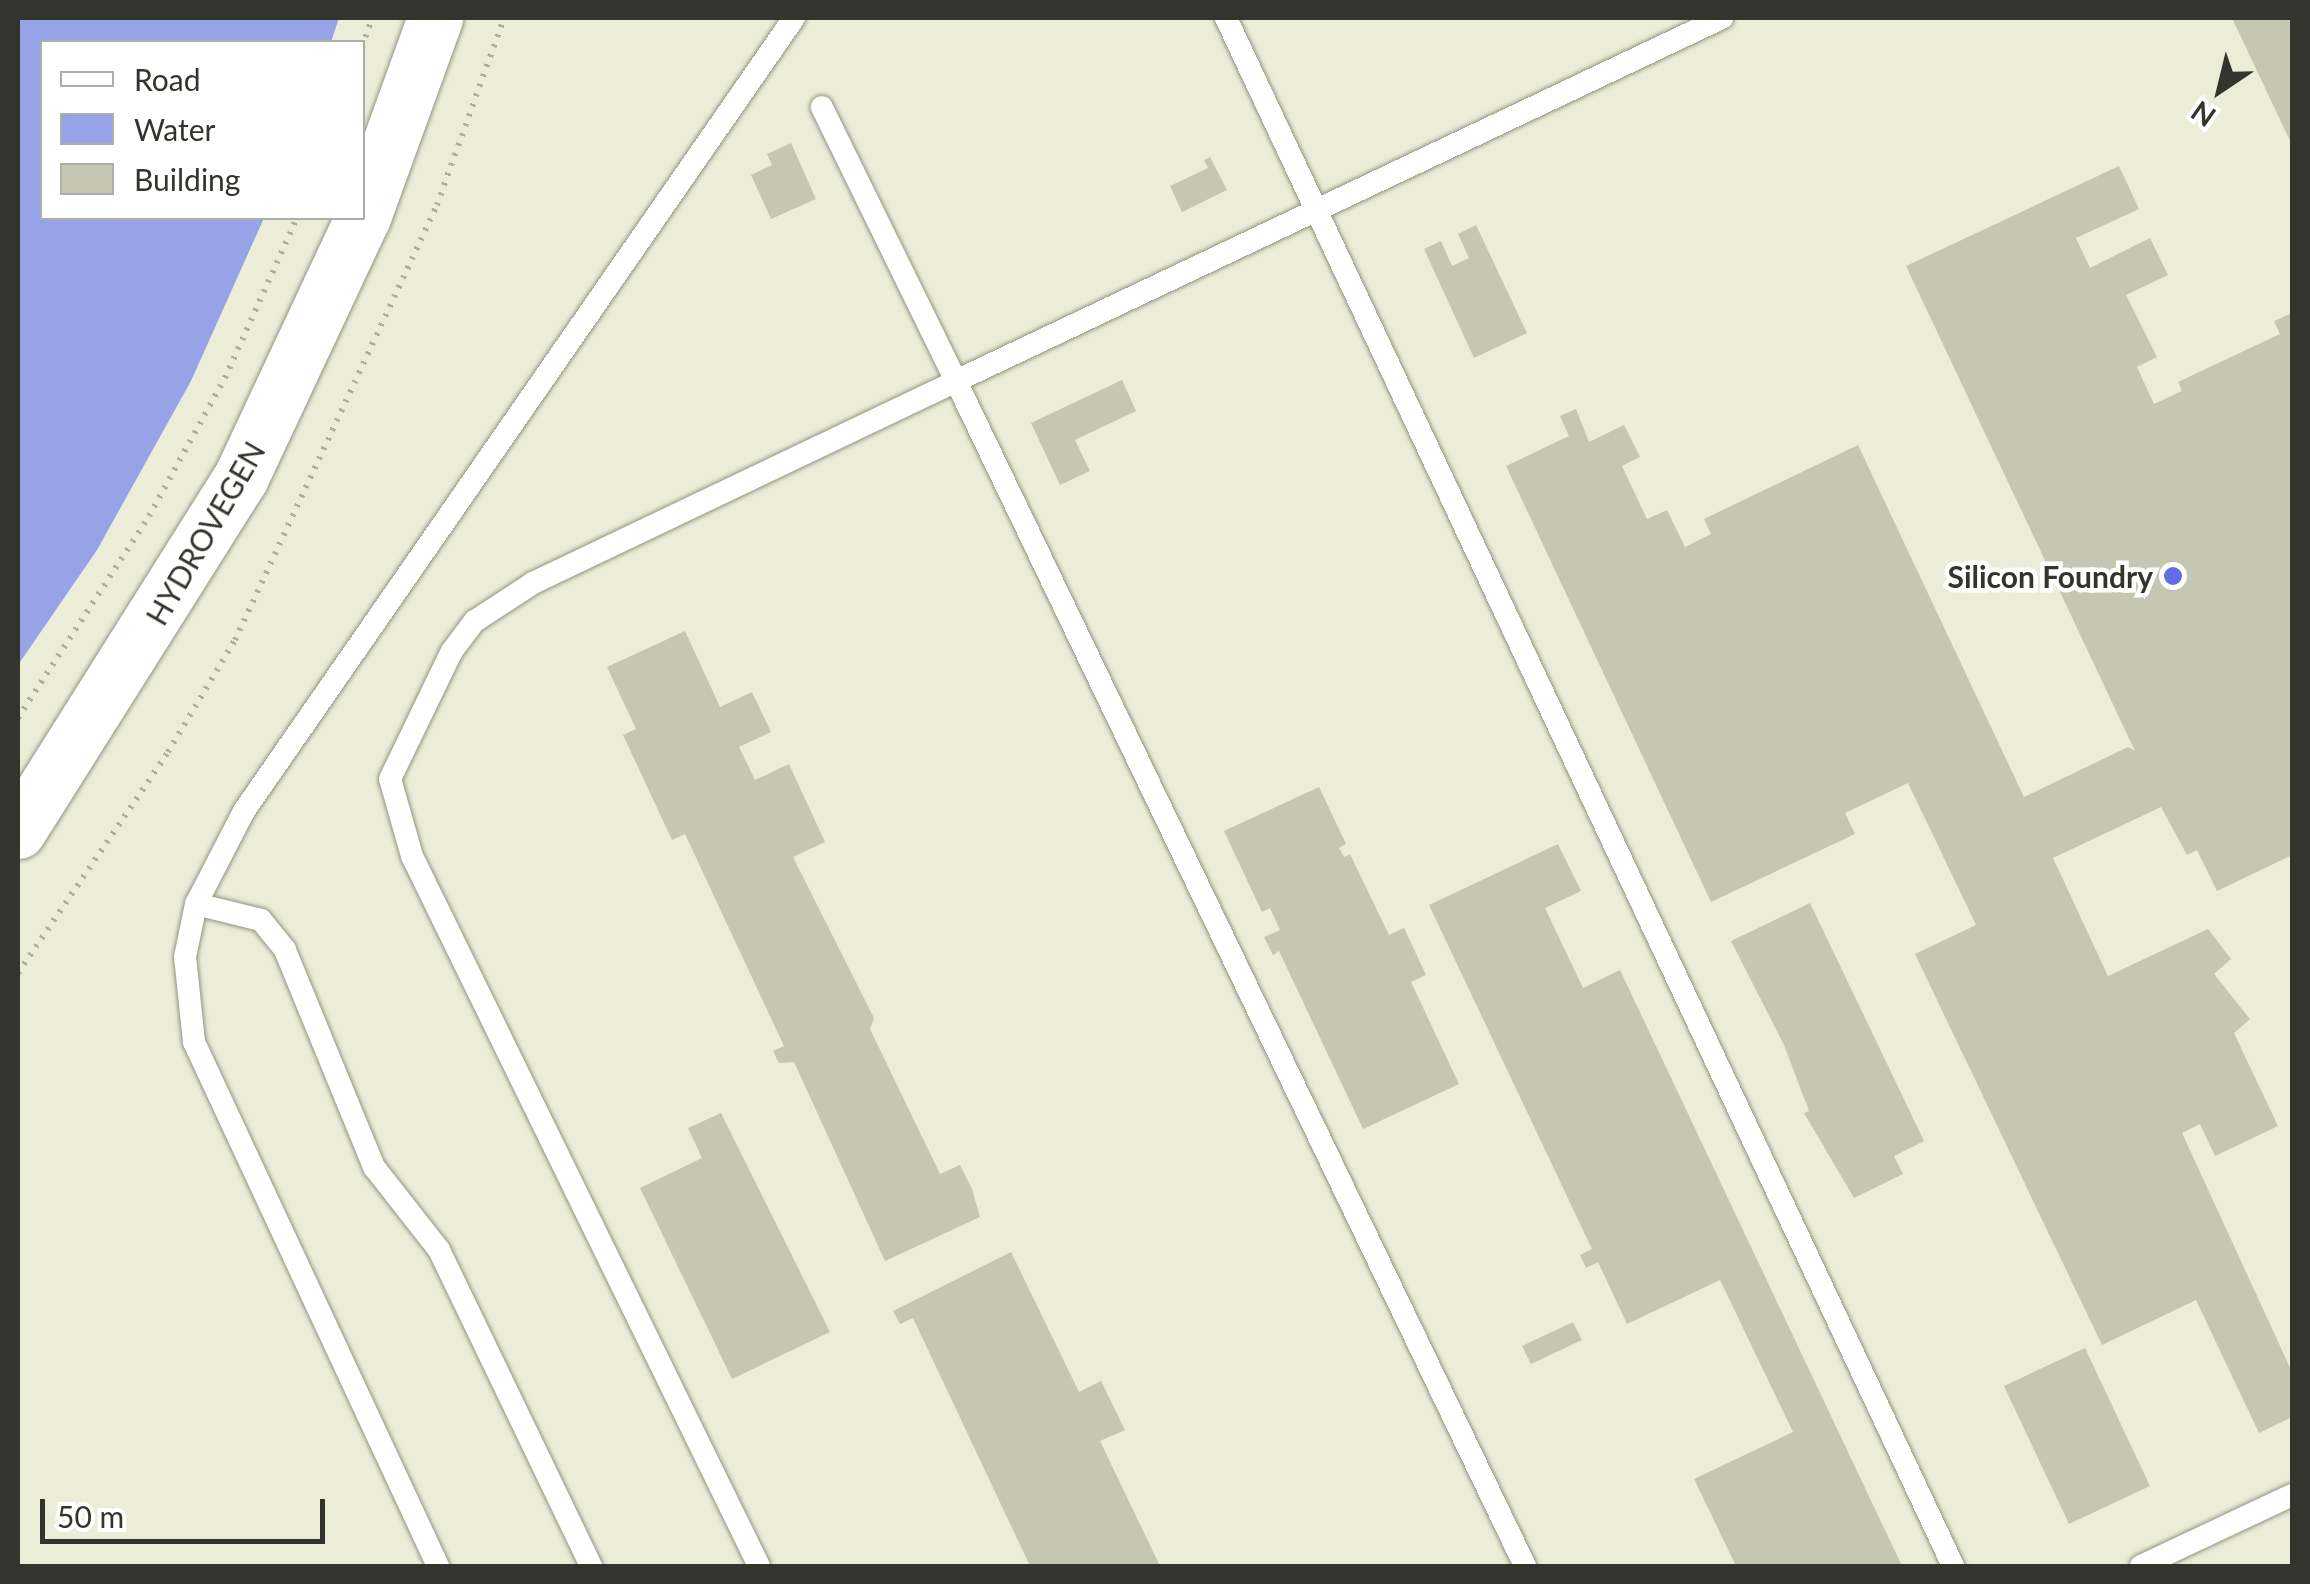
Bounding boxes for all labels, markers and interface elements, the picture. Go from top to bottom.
legend [40,40,365,220]
north arrow [2170,40,2270,140]
text: Road [134,61,201,97]
text: N [2184,94,2221,135]
text: Water [134,111,216,147]
text: Building [134,161,240,197]
street label: HYDROVEGEN [138,435,272,631]
place label: Silicon Foundry [1948,558,2153,594]
marker: Silicon Foundry [2162,565,2184,587]
scale bar [45,1479,330,1541]
text: 50 m [57,1498,124,1534]

